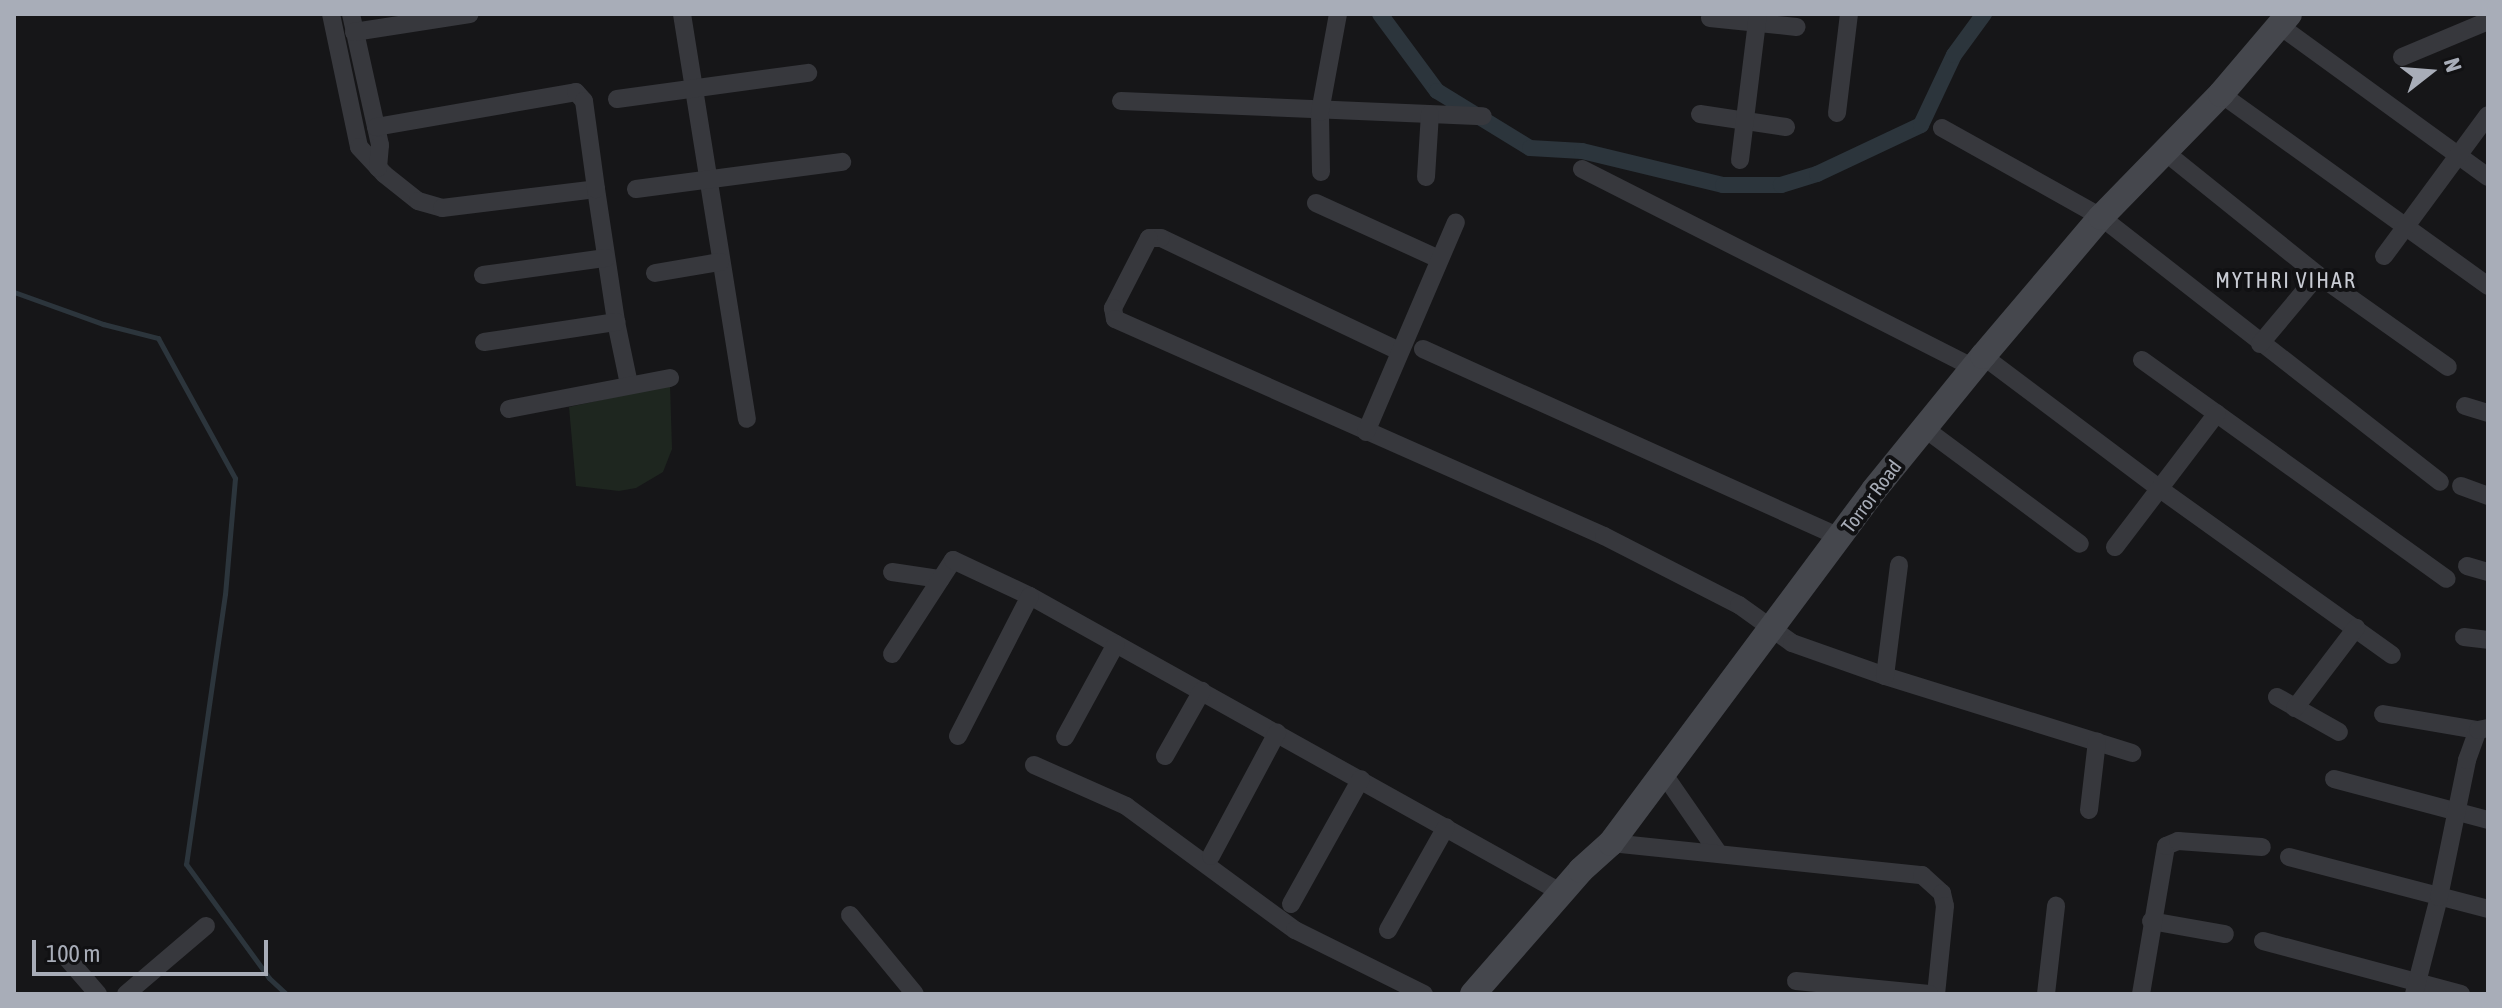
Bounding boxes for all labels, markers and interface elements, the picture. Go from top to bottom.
north arrow [2390,32,2470,112]
text: N [2439,55,2467,75]
district label: MYTHRI VIHAR [2215,268,2357,294]
street label: Torror Road [1836,455,1906,537]
scale bar [36,924,272,974]
text: 100 m [46,940,100,967]

